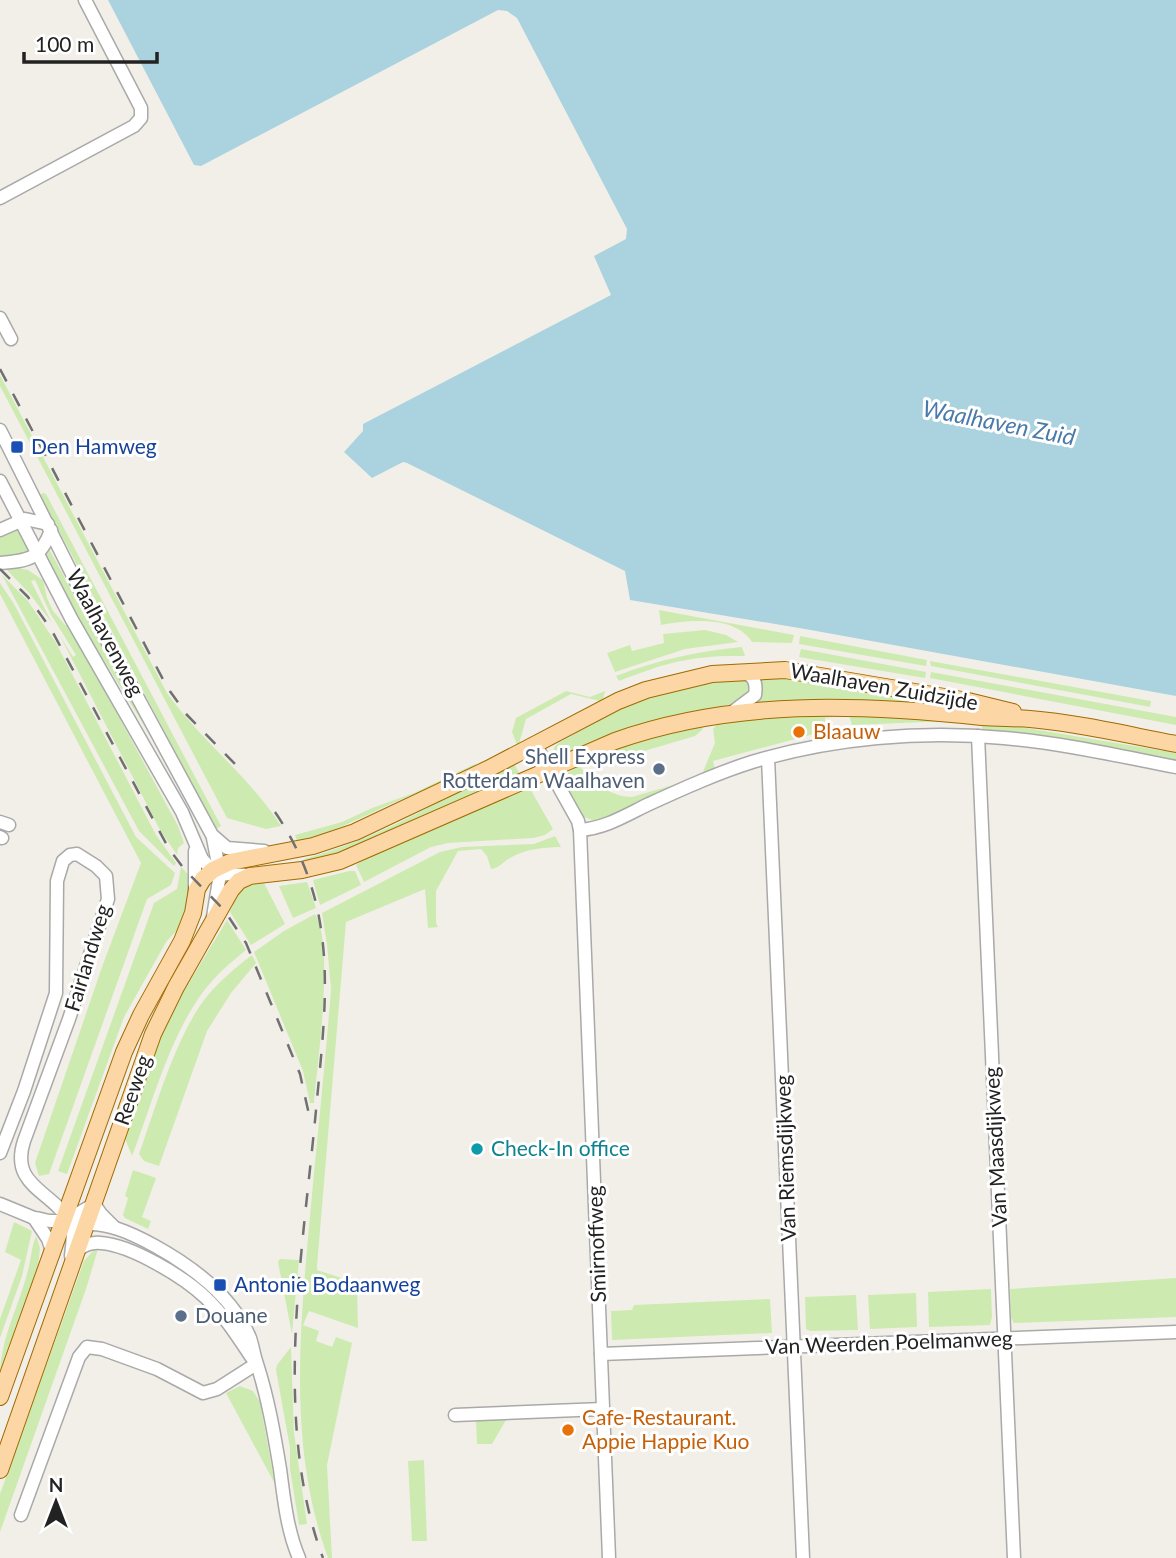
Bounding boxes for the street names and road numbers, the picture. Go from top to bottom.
street label: Waalhavenweg [62,565,150,700]
street label: Waalhaven Zuidzijde [788,657,980,714]
street label: Fairlandweg [58,901,115,1014]
street label: Reeweg [108,1051,155,1128]
street label: Van Maasdijkweg [978,1066,1011,1228]
street label: Van Riemsdijkweg [769,1074,800,1242]
street label: Smirnoffweg [581,1185,610,1303]
street label: Van Weerden Poelmanweg [765,1325,1013,1358]

